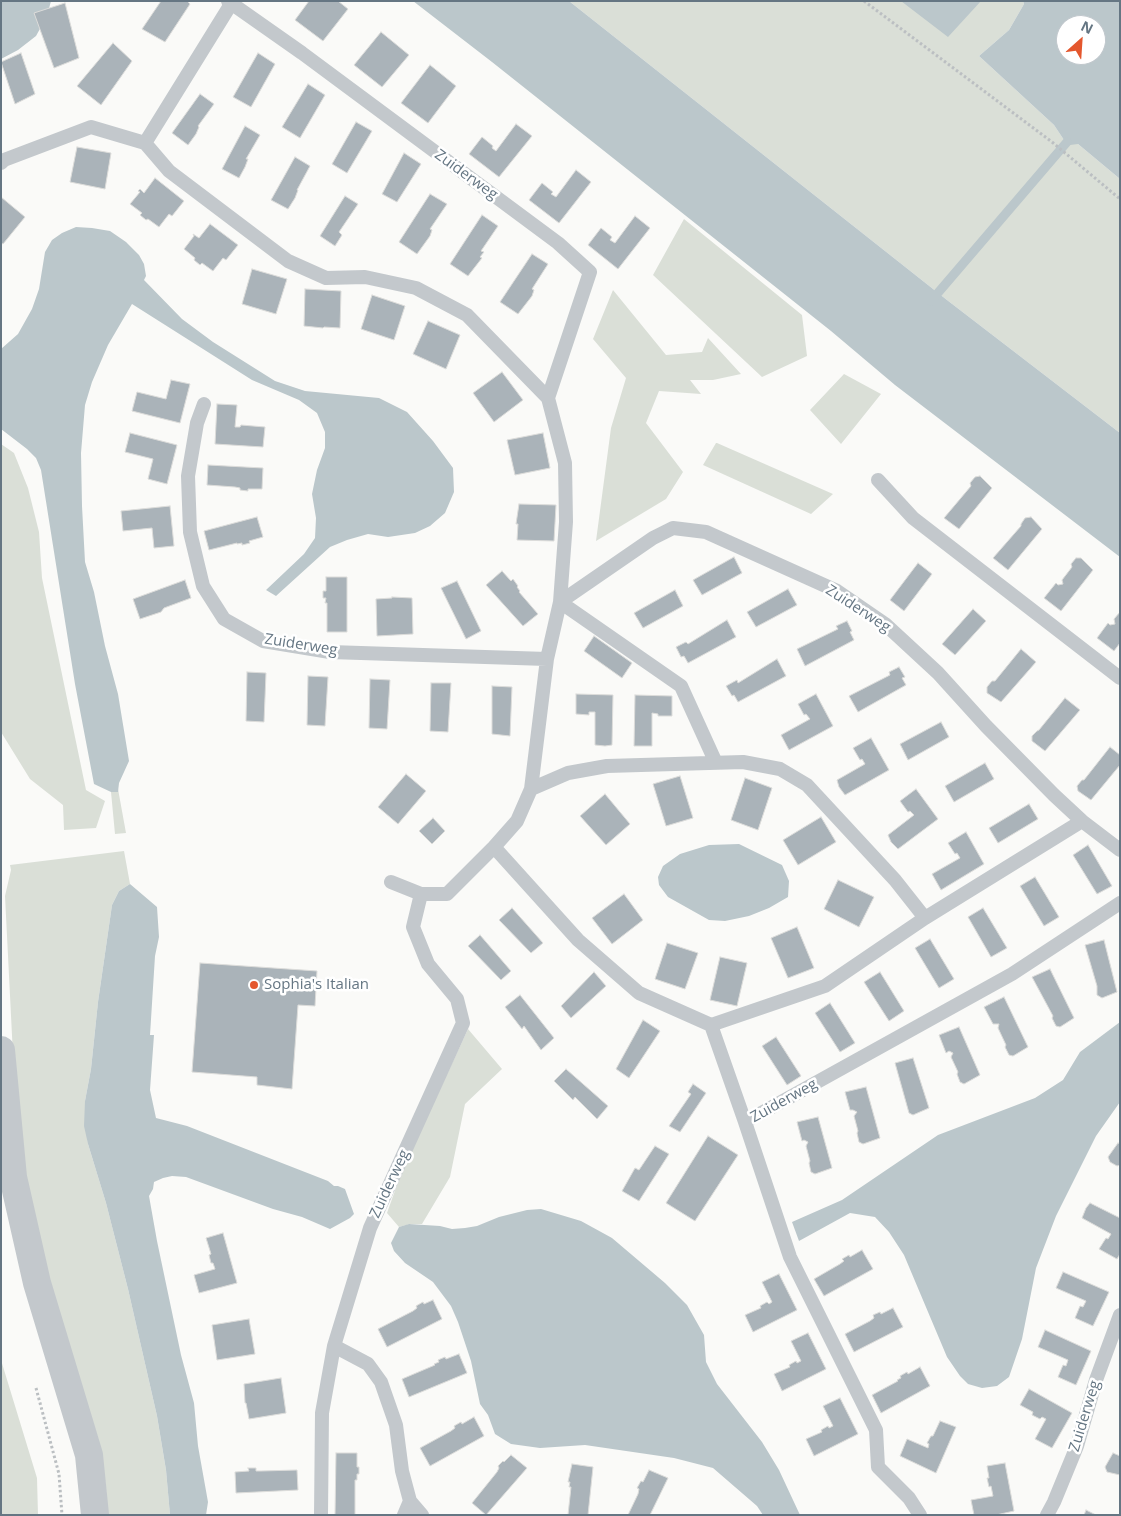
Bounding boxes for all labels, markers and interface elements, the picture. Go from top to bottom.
north arrow [1056,15,1106,65]
text: N [1078,16,1097,38]
street label: Zuiderweg [431,146,501,204]
street label: Zuiderweg [822,581,894,637]
street label: Zuiderweg [263,630,339,660]
place label: Sophia's Italian [264,976,369,994]
marker: Sophia's Italian [248,979,260,991]
street label: Zuiderweg [747,1075,821,1127]
street label: Zuiderweg [366,1147,414,1221]
street label: Zuiderweg [1066,1378,1104,1454]

